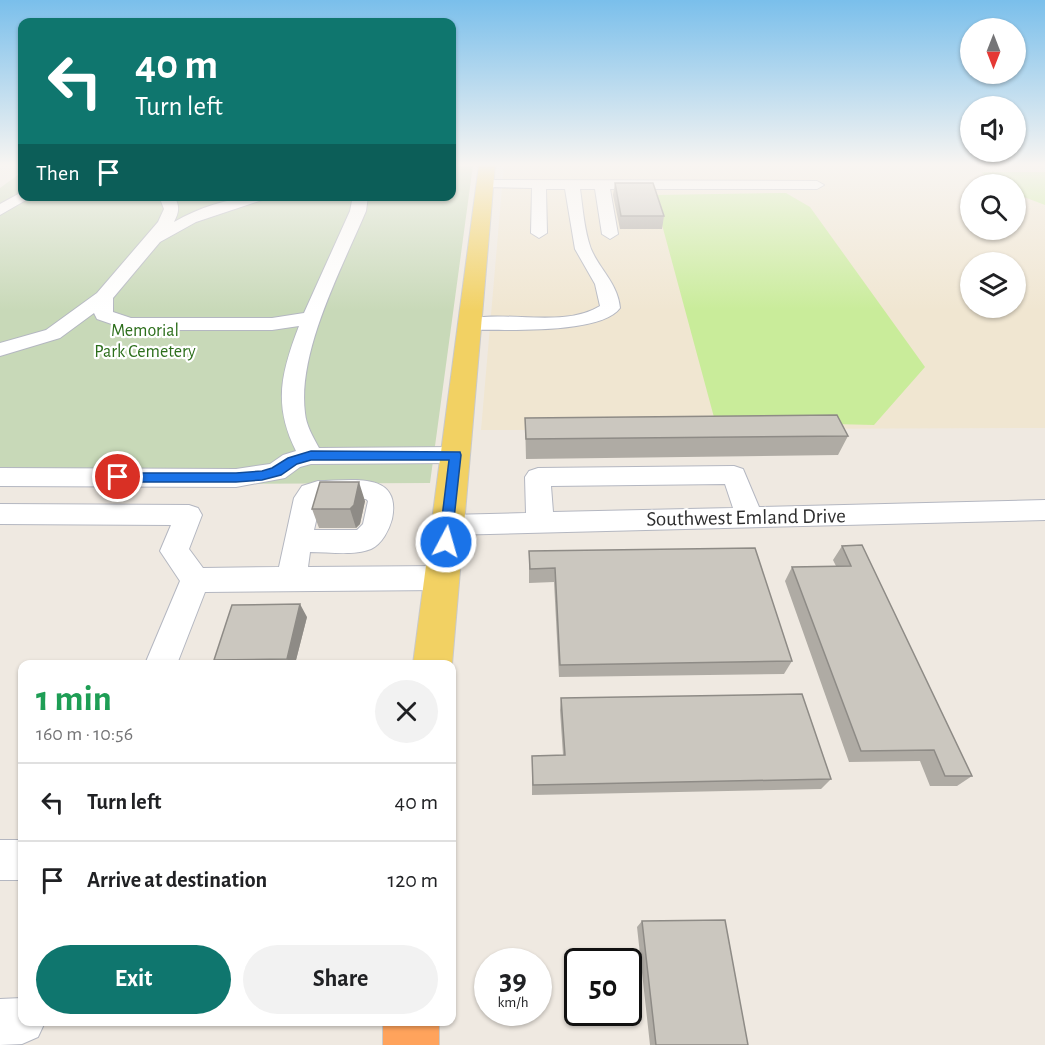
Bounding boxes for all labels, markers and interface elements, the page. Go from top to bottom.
north arrow [960,18,1026,84]
map controls [960,18,1026,318]
icon: left [36,42,114,120]
text: 40 m [135,44,218,86]
text: Turn left [135,93,223,120]
button: sound [960,96,1026,162]
icon: arrive [92,156,125,189]
text: Then [36,162,80,184]
button: search [960,174,1026,240]
button: layers [960,252,1026,318]
park label: Memorial Park Cemetery [94,322,196,361]
pin [92,451,143,502]
icon: arrive [101,460,134,493]
street label: Southwest Emland Drive [646,505,846,530]
position arrow [414,510,478,574]
button: close [375,680,438,743]
text: 1 min [36,681,112,717]
text: 160 m · 10:56 [36,724,133,744]
icon: left [36,786,69,819]
text: Turn left [87,791,161,813]
text: 40 m [395,791,438,813]
icon: arrive [36,864,69,897]
text: Arrive at destination [87,869,267,891]
text: 120 m [388,869,438,891]
button: Exit [36,945,231,1014]
button: Share [243,945,438,1014]
speed limit sign: 50 [564,948,642,1026]
text: 39 [499,965,527,995]
text: km/h [498,995,528,1010]

